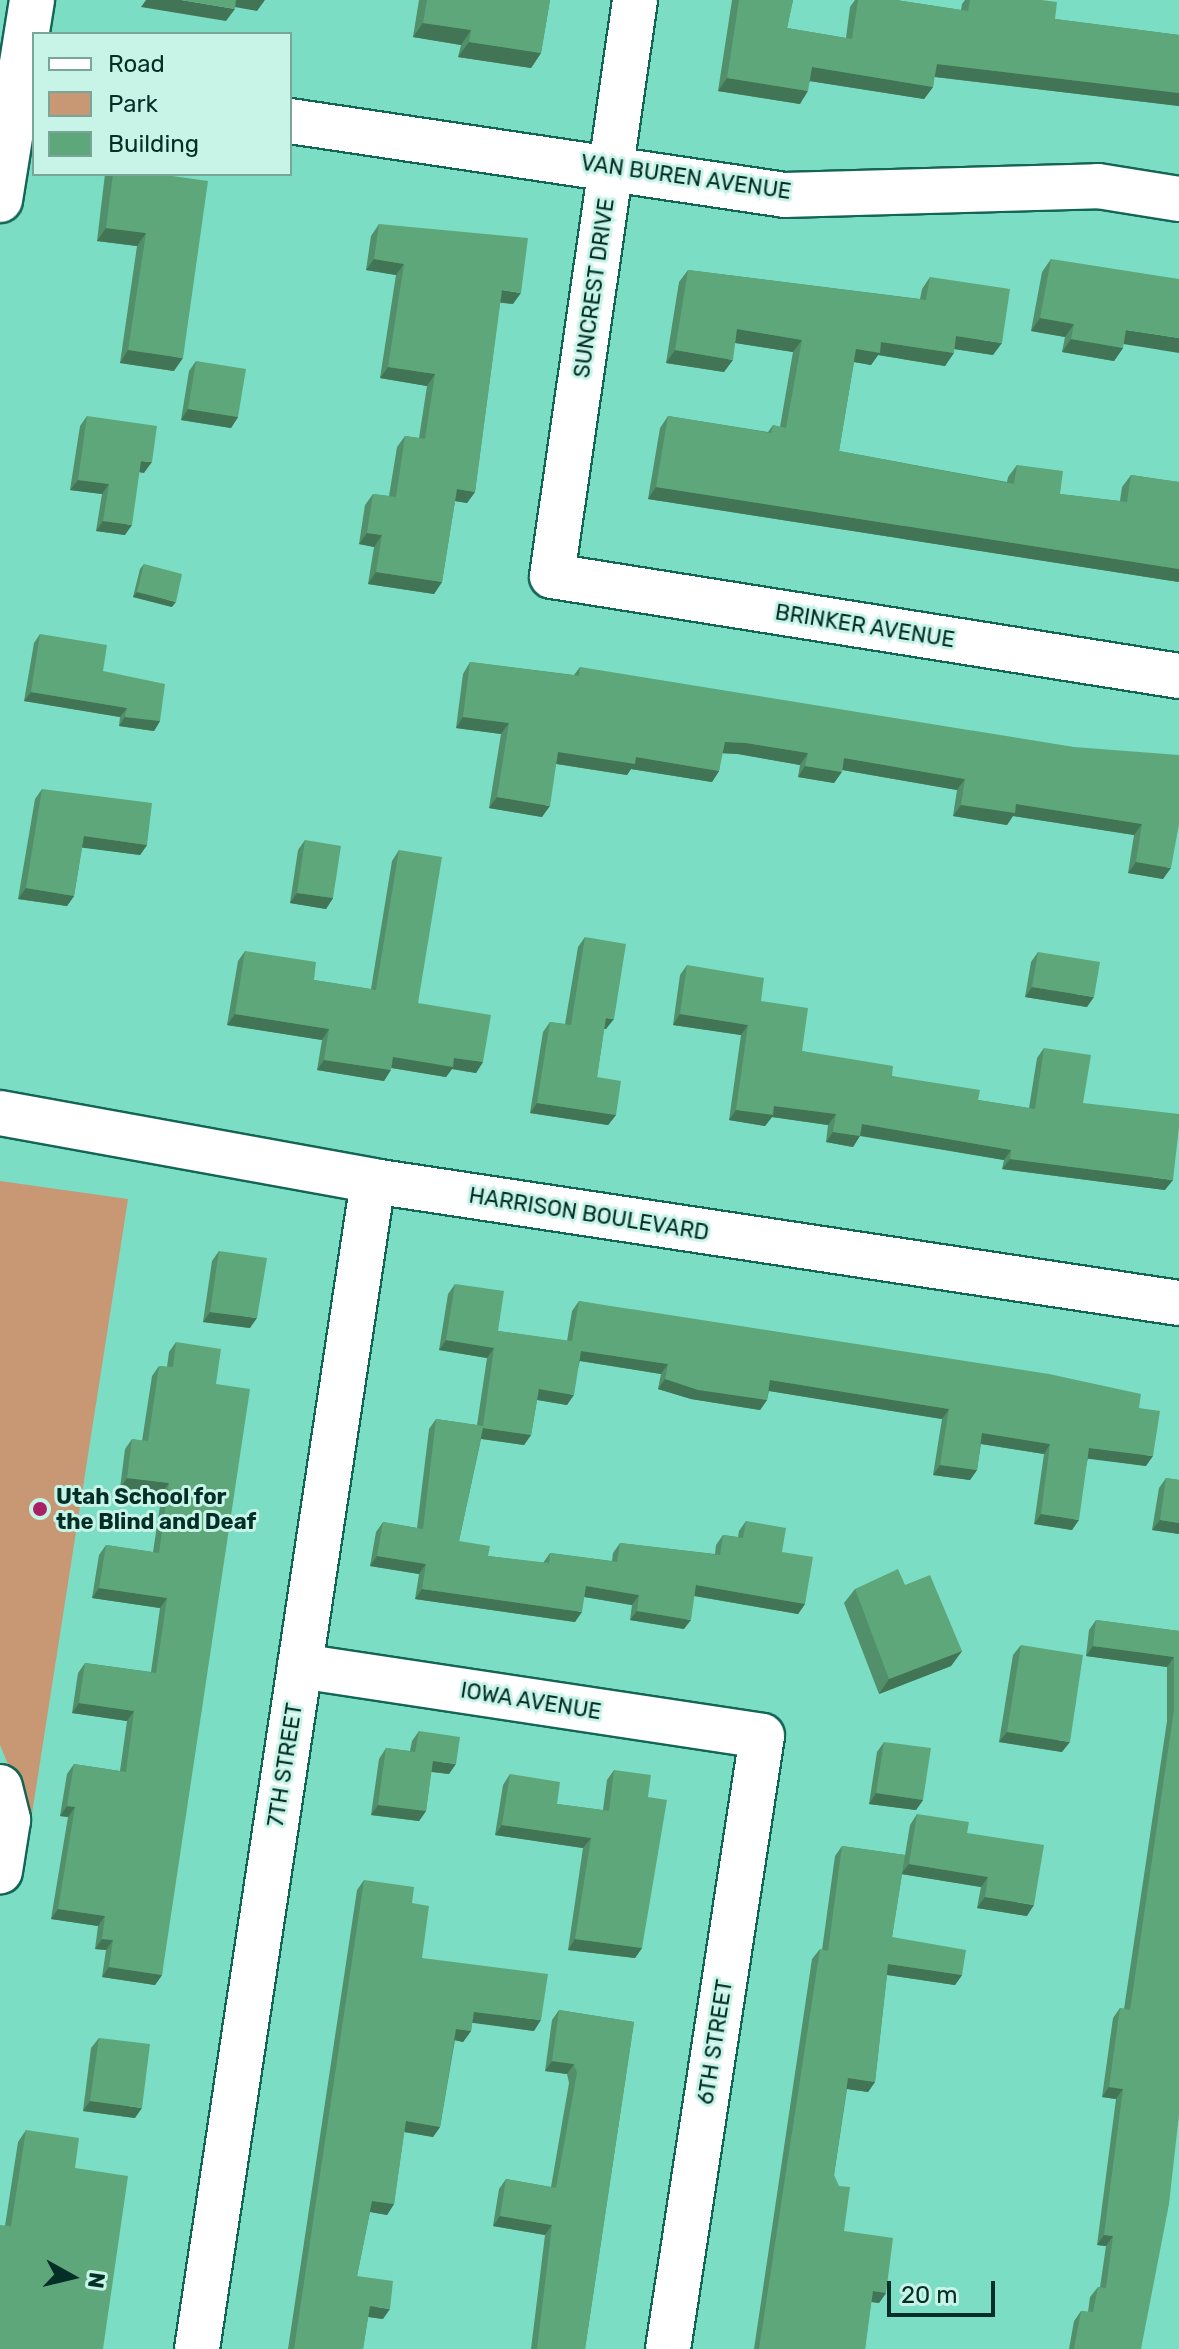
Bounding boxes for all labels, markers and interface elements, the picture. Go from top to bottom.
legend [32,32,292,176]
text: Road [108,50,165,78]
text: Park [108,90,158,118]
text: Building [108,130,199,158]
street label: VAN BUREN AVENUE [579,149,793,205]
street label: SUNCREST DRIVE [568,196,620,380]
street label: BRINKER AVENUE [773,599,957,653]
street label: HARRISON BOULEVARD [467,1182,711,1246]
place label: Utah School for the Blind and Deaf [56,1483,256,1534]
marker: Utah School for the Blind and Deaf [31,1500,49,1518]
street label: IOWA AVENUE [458,1677,604,1725]
street label: 7TH STREET [262,1701,308,1829]
street label: 6TH STREET [692,1978,738,2106]
north arrow [32,2237,112,2317]
scale bar [891,2265,999,2315]
text: N [82,2271,111,2290]
text: 20 m [901,2281,958,2309]

